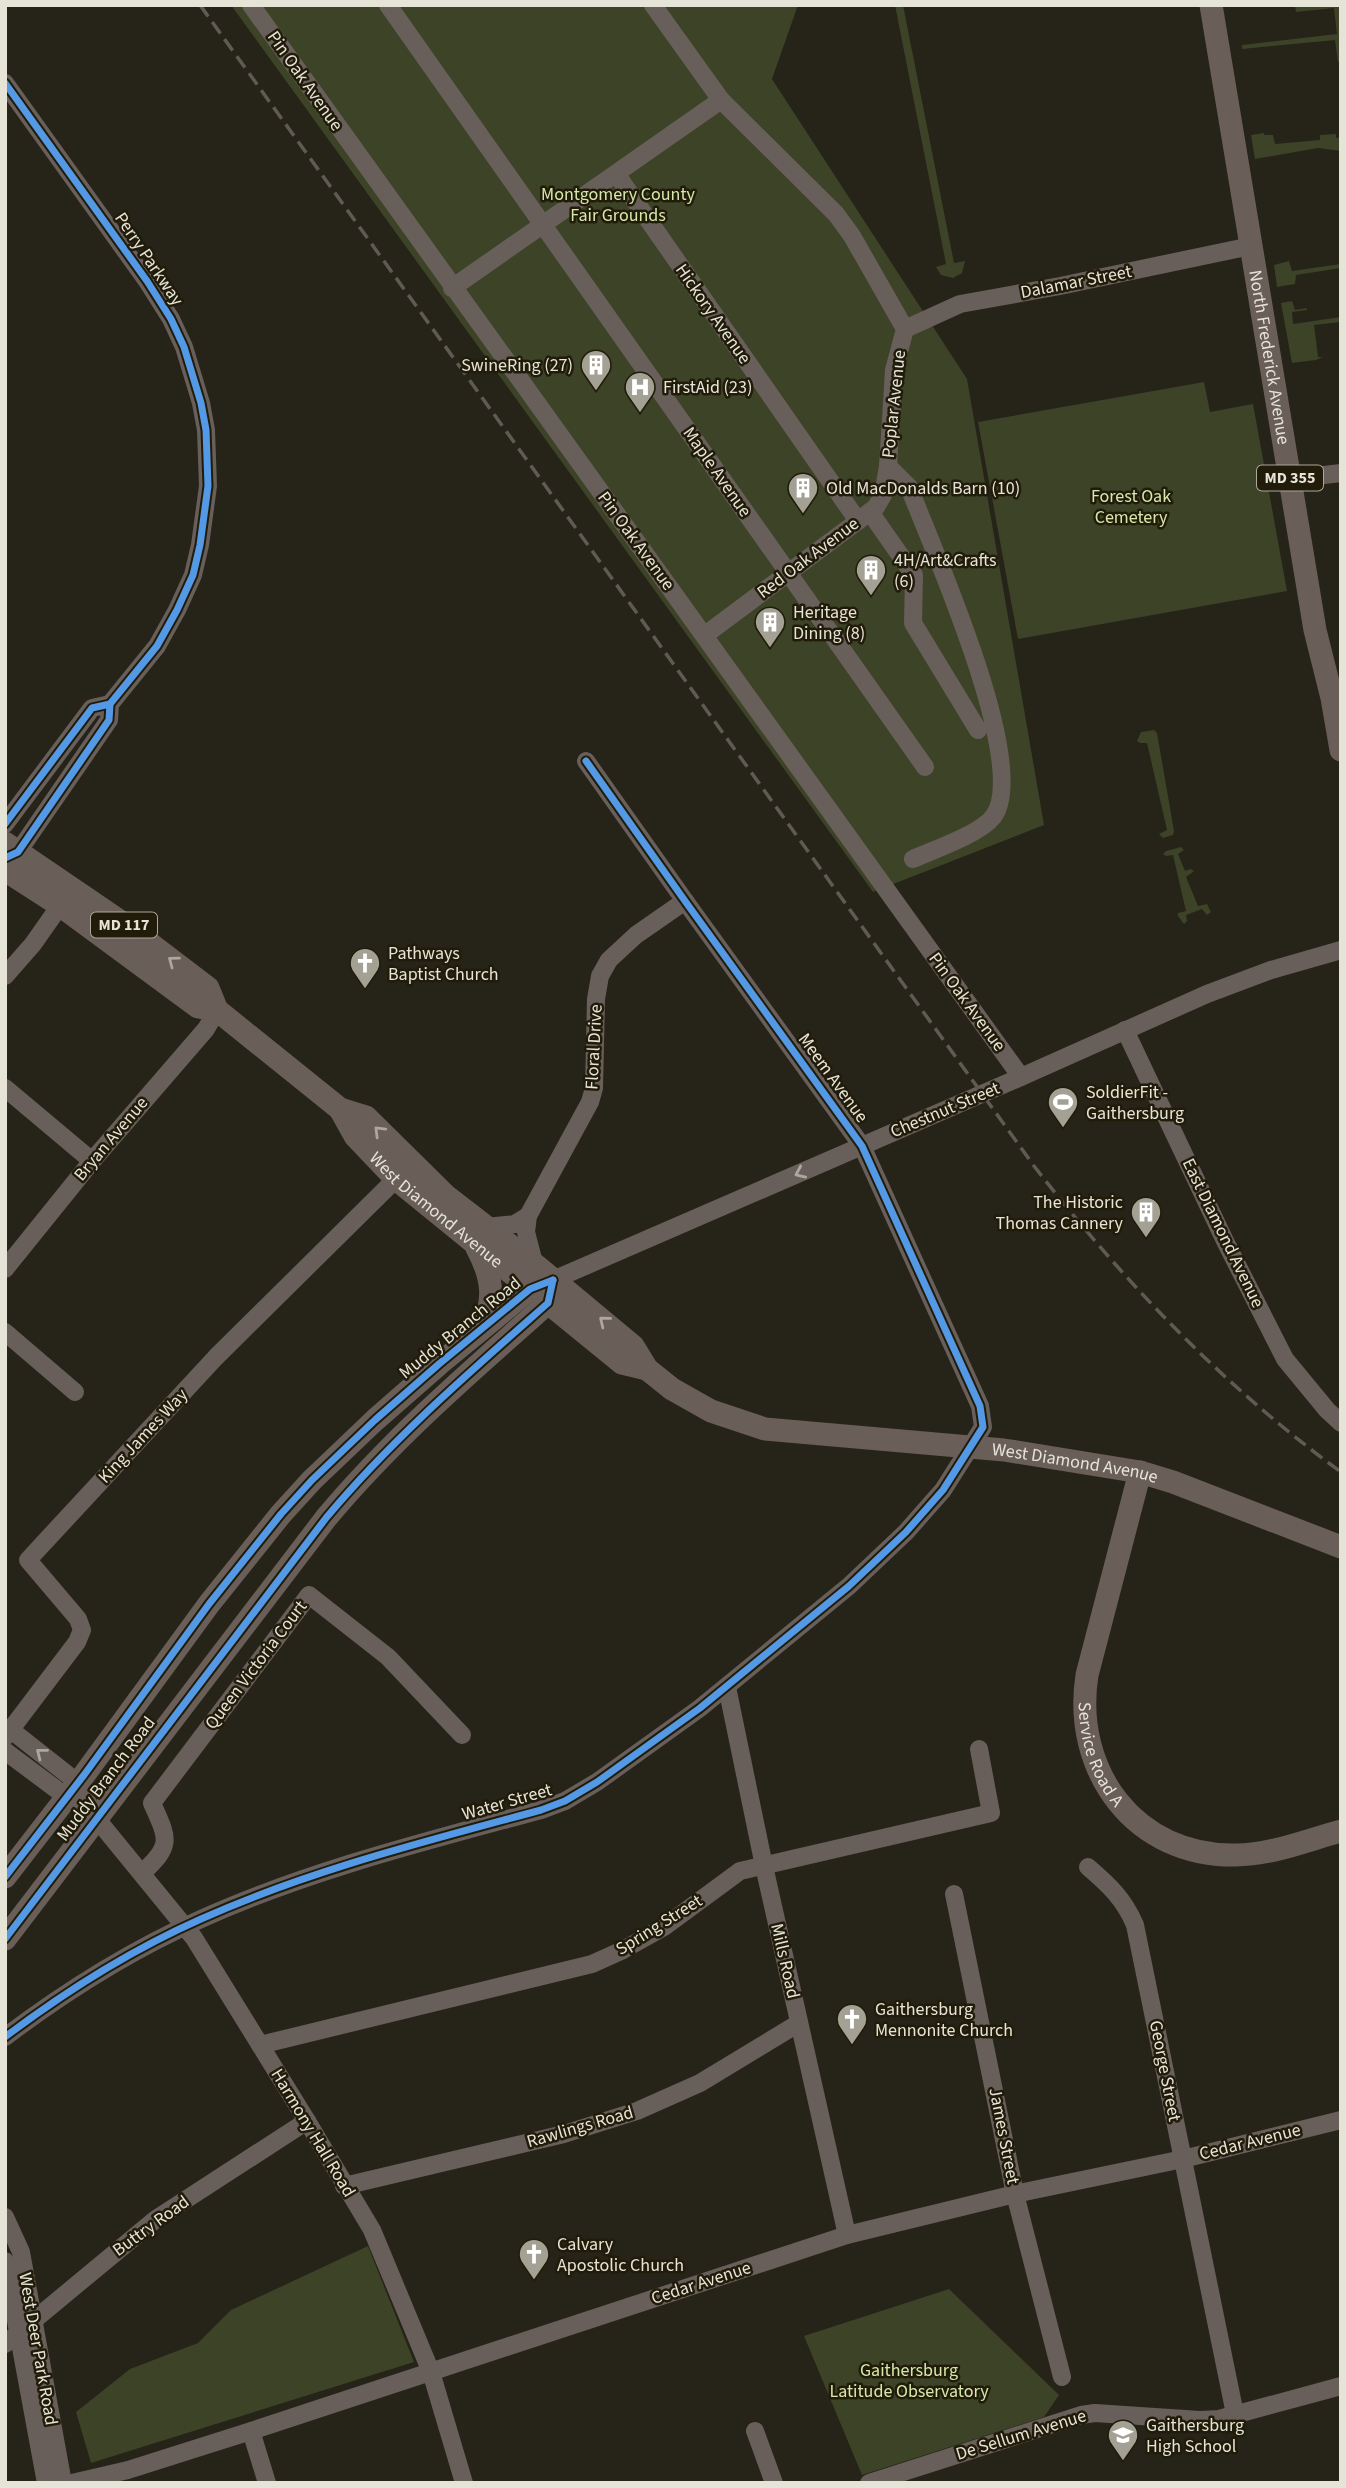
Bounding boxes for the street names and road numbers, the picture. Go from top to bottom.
street label: Pin Oak Avenue [261,26,349,136]
street label: Perry Parkway [109,207,190,311]
street label: Hickory Avenue [669,259,757,369]
street label: Dalamar Street [1018,259,1134,305]
street label: North Frederick Avenue [1243,268,1296,446]
street label: Poplar Avenue [876,349,912,459]
street label: Maple Avenue [677,422,757,522]
road number: MD 355 [1257,466,1323,491]
street label: Pin Oak Avenue [591,486,681,596]
street label: Red Oak Avenue [752,511,864,605]
road number: MD 117 [91,912,157,937]
street label: Pin Oak Avenue [922,947,1012,1057]
street label: Floral Drive [579,1004,609,1090]
street label: Meem Avenue [792,1028,874,1128]
street label: Chestnut Street [886,1076,1004,1144]
street label: Bryan Avenue [68,1091,154,1187]
street label: West Diamond Avenue [364,1146,508,1274]
street label: East Diamond Avenue [1176,1154,1270,1312]
street label: Muddy Branch Road [394,1271,526,1385]
street label: King James Way [92,1383,194,1489]
street label: West Diamond Avenue [991,1436,1161,1489]
street label: Queen Victoria Court [199,1595,313,1735]
street label: Service Road A [1072,1702,1130,1812]
street label: Muddy Branch Road [51,1711,161,1847]
street label: Water Street [459,1777,555,1827]
street label: Spring Street [611,1888,707,1962]
street label: Mills Road [764,1921,806,2001]
street label: George Street [1143,2018,1187,2124]
street label: Harmony Hall Road [265,2064,361,2202]
street label: James Street [982,2086,1026,2186]
street label: Rawlings Road [524,2100,636,2154]
street label: Cedar Avenue [1197,2117,1303,2167]
street label: Buttry Road [107,2190,195,2262]
street label: Cedar Avenue [648,2255,754,2311]
street label: West Deer Park Road [12,2271,64,2427]
street label: De Sellum Avenue [953,2403,1089,2467]

